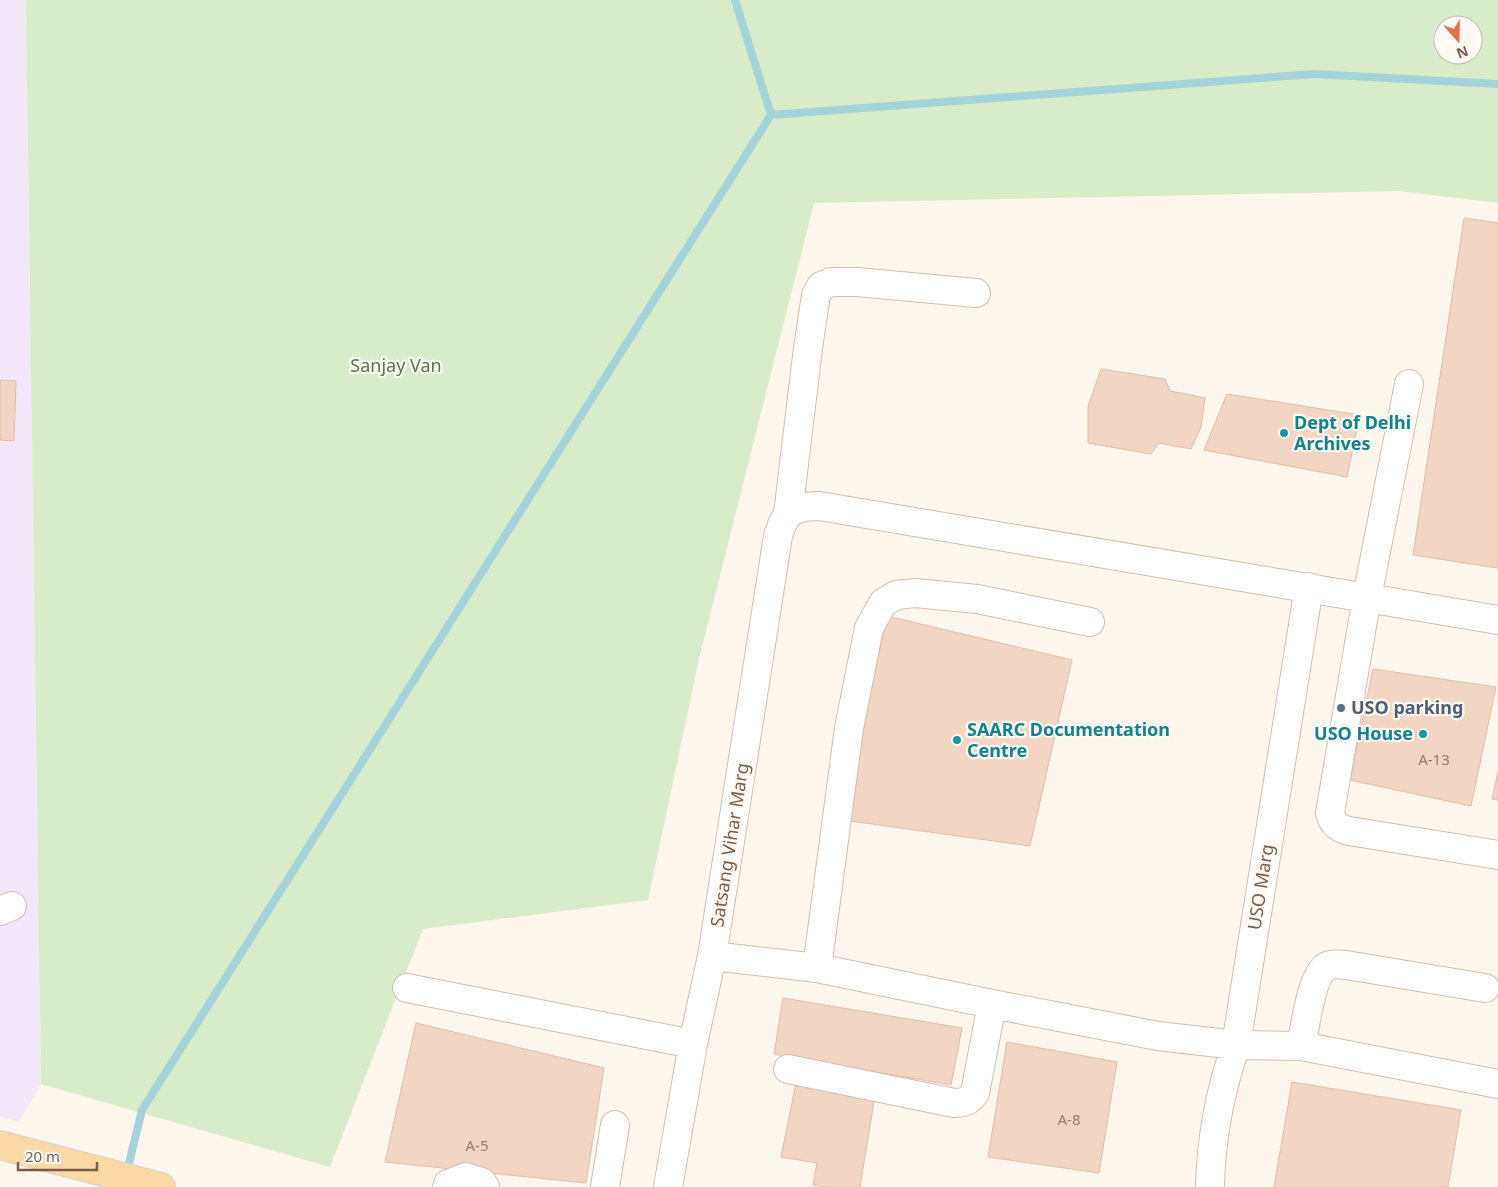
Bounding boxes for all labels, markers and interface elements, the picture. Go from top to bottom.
north arrow [1433,15,1483,65]
text: N [1454,42,1471,64]
park label: Sanjay Van [350,353,442,377]
place label: Dept of Delhi Archives [1294,410,1411,455]
marker: Dept of Delhi Archives [1278,427,1290,439]
place label: USO parking [1351,695,1463,719]
marker: USO parking [1335,702,1347,714]
place label: SAARC Documentation Centre [967,717,1170,762]
place label: USO House [1314,721,1413,745]
marker: USO House [1417,728,1429,740]
marker: SAARC Documentation Centre [951,734,963,746]
house number: A-13 [1418,749,1450,769]
street label: Satsang Vihar Marg [704,761,754,929]
street label: USO Marg [1241,842,1279,931]
house number: A-8 [1058,1109,1081,1129]
house number: A-5 [466,1135,489,1155]
scale bar [18,1140,96,1172]
text: 20 m [25,1146,60,1166]

